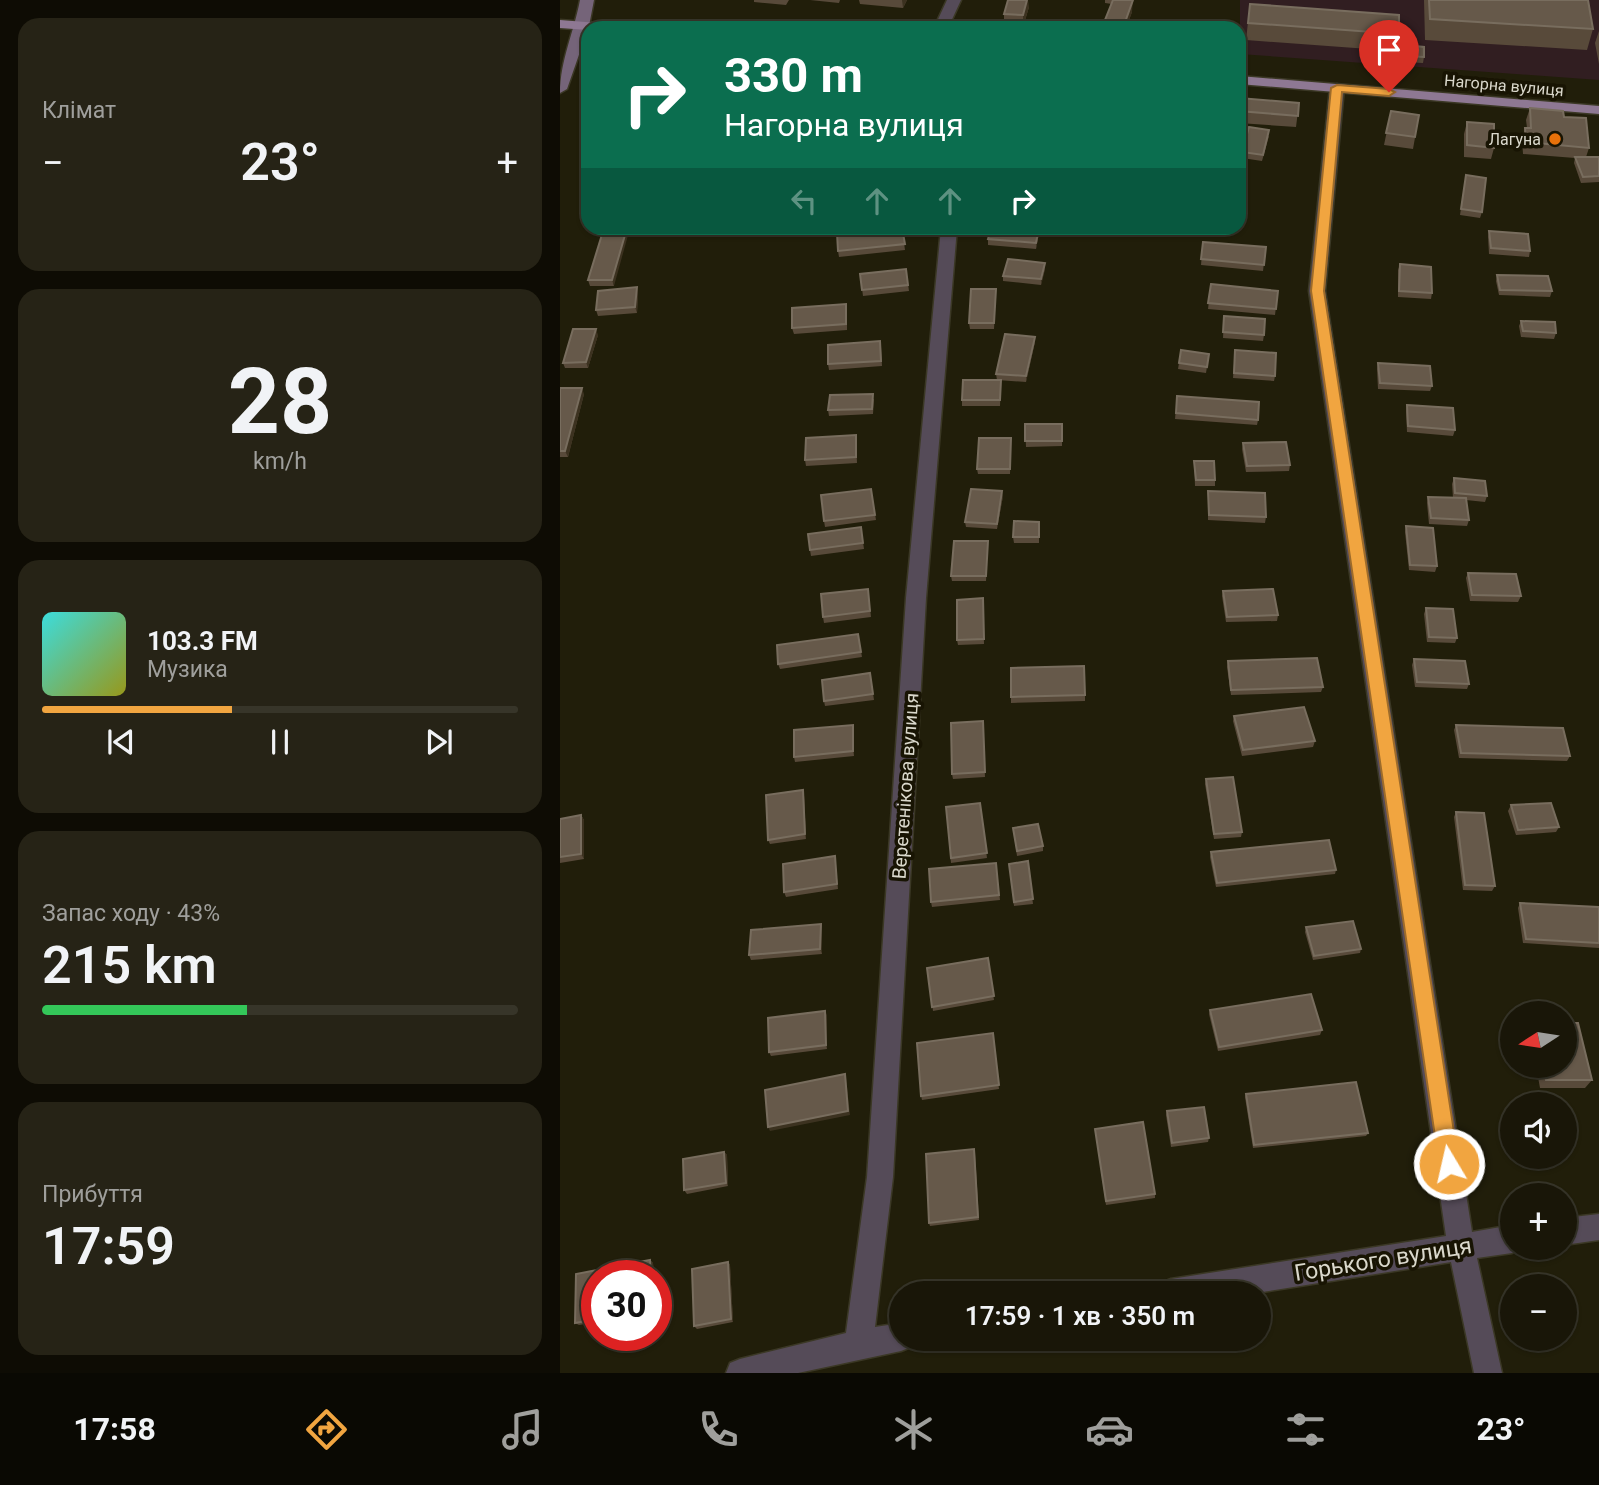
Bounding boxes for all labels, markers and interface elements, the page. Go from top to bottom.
pin [1359,20,1419,92]
icon: arrive [1370,31,1408,69]
text: 330 m [724,47,863,104]
icon: right [609,49,700,140]
street label: Нагорна вулиця [1443,71,1564,100]
text: Клімат [42,97,116,124]
text: Нагорна вулиця [724,106,964,144]
place label: Лагуна [1489,130,1541,149]
marker: Лагуна [1547,131,1563,147]
text: 23° [240,132,320,193]
text: − [42,141,64,185]
text: + [496,141,518,185]
icon: left [785,182,823,220]
icon: ahead [858,182,896,220]
icon: ahead [931,182,969,220]
icon: right [1004,182,1042,220]
text: 28 [228,349,332,455]
text: km/h [253,448,307,475]
text: 103.3 FM [147,626,258,656]
text: Музика [147,656,228,683]
street label: Веретенікова вулиця [888,692,923,880]
icon: previous [102,723,140,761]
icon: pause [261,723,299,761]
icon: next [420,723,458,761]
text: Запас ходу · 43% [42,900,220,927]
text: 215 km [42,935,217,996]
north arrow [1500,1001,1577,1078]
map controls [1500,1001,1577,1351]
button: sound [1500,1092,1577,1169]
position arrow [1412,1127,1486,1201]
text: Прибуття [42,1181,143,1208]
button: + [1500,1183,1577,1260]
text: 17:59 [42,1216,175,1277]
street label: Горького вулиця [1292,1232,1474,1287]
speed limit sign: 30 [581,1260,672,1351]
button: − [1500,1274,1577,1351]
text: 17:59 · 1 хв · 350 m [965,1301,1195,1331]
icon: directions [302,1405,351,1454]
icon: music [498,1405,547,1454]
icon: phone [694,1405,743,1454]
icon: climate [889,1405,938,1454]
icon: car [1085,1405,1134,1454]
icon: filters [1281,1405,1330,1454]
text: 17:58 [73,1410,156,1448]
text: 23° [1476,1410,1526,1448]

